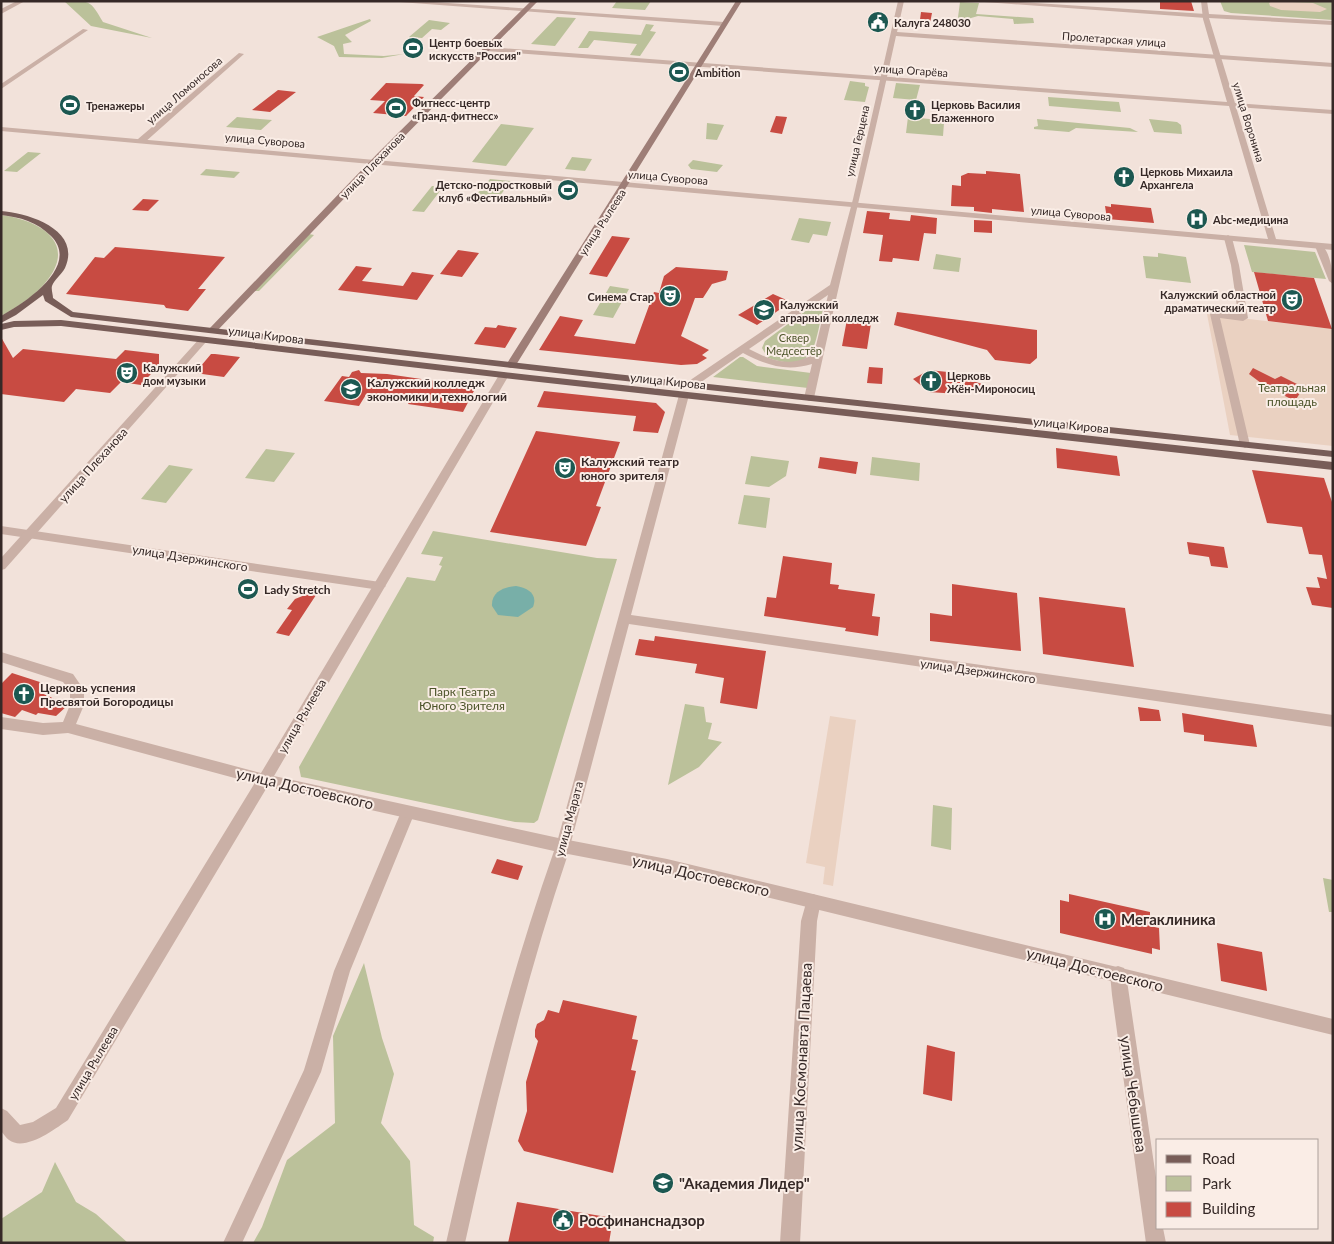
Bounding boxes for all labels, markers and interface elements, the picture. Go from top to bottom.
public building icon: Калуга 248030 [866,10,890,34]
place label: Калуга 248030 [894,16,971,29]
street label: Пролетарская улица [1062,29,1166,49]
sports icon: Центр боевых искусств "Россия" [401,36,425,60]
place label: Центр боевых искусств "Россия" [429,36,521,62]
street label: улица Ломоносова [144,54,224,126]
sports icon: Ambition [667,60,691,84]
street label: улица Огарёва [873,61,949,79]
place label: Ambition [694,66,740,79]
street label: улица Воронина [1231,81,1267,163]
sports icon: Тренажеры [58,93,82,117]
sports icon: Фитнесс-центр «Гранд-фитнесс» [384,96,408,120]
place label: Фитнесс-центр «Гранд-фитнесс» [412,96,498,122]
church icon: Церковь Василия Блаженного [903,98,927,122]
place label: Церковь Василия Блаженного [931,98,1020,124]
place label: Тренажеры [86,99,145,112]
street label: улица Герцена [842,104,872,178]
street label: улица Плеханова [337,129,407,201]
street label: улица Суворова [224,130,306,150]
church icon: Церковь Михаила Архангела [1112,165,1136,189]
place label: Церковь Михаила Архангела [1139,165,1233,191]
street label: улица Суворова [627,167,709,187]
place label: Детско-подростковый клуб «Фестивальный» [436,178,552,204]
sports icon: Детско-подростковый клуб «Фестивальный» [556,178,580,202]
street label: улица Рылеева [576,186,628,258]
street label: улица Суворова [1030,203,1112,223]
hospital icon: Abc-медицина [1185,207,1209,231]
place label: Abc-медицина [1212,213,1288,226]
theatre icon: Синема Стар [658,284,682,308]
place label: Калужский областной драматический театр [1160,288,1276,314]
theatre icon: Калужский областной драматический театр [1280,288,1304,312]
place label: Синема Стар [588,290,654,303]
school or university icon: Калужский аграрный колледж [752,298,776,322]
place label: Калужский аграрный колледж [780,298,879,324]
street label: улица Кирова [227,323,305,347]
park label: Сквер Медсестёр [766,331,822,357]
theatre icon: Калужский дом музыки [115,361,139,385]
place label: Калужский дом музыки [143,361,206,387]
church icon: Церковь Жён-Мироносиц [919,369,943,393]
place label: Церковь Жён-Мироносиц [947,369,1035,395]
street label: улица Кирова [629,370,707,392]
place label: Калужский колледж экономики и технологий [367,375,507,404]
school or university icon: Калужский колледж экономики и технологий [339,377,363,401]
park label: Театральная площадь [1258,380,1326,409]
street label: улица Кирова [1032,414,1110,436]
street label: улица Плеханова [56,425,130,505]
place label: Калужский театр юного зрителя [581,454,679,483]
theatre icon: Калужский театр юного зрителя [553,456,577,480]
street label: улица Дзержинского [131,541,249,575]
sports icon: Lady Stretch [236,577,260,601]
place label: Lady Stretch [264,582,331,597]
street label: улица Дзержинского [919,655,1037,687]
street label: улица Рылеева [275,676,329,756]
place label: Церковь успения Пресвятой Богородицы [40,680,173,709]
church icon: Церковь успения Пресвятой Богородицы [12,682,36,706]
park label: Парк Театра Юного Зрителя [419,684,505,713]
street label: улица Достоевского [235,763,375,813]
street label: улица Марата [552,780,586,858]
street label: улица Достоевского [631,850,771,900]
hospital icon: Мегаклиника [1093,907,1117,931]
place label: Мегаклиника [1121,910,1216,928]
street label: улица Достоевского [1025,943,1165,995]
street label: улица Космонавта Пацаева [787,962,815,1152]
street label: улица Рылеева [65,1023,121,1103]
street label: улица Чебышева [1117,1035,1151,1153]
legend [1156,1139,1319,1229]
text: Road [1202,1149,1235,1167]
school or university icon: "Академия Лидер" [651,1171,675,1195]
place label: "Академия Лидер" [679,1174,810,1192]
text: Park [1202,1174,1232,1192]
text: Building [1202,1199,1255,1217]
public building icon: Росфинанснадзор [551,1208,575,1232]
place label: Росфинанснадзор [579,1211,705,1229]

